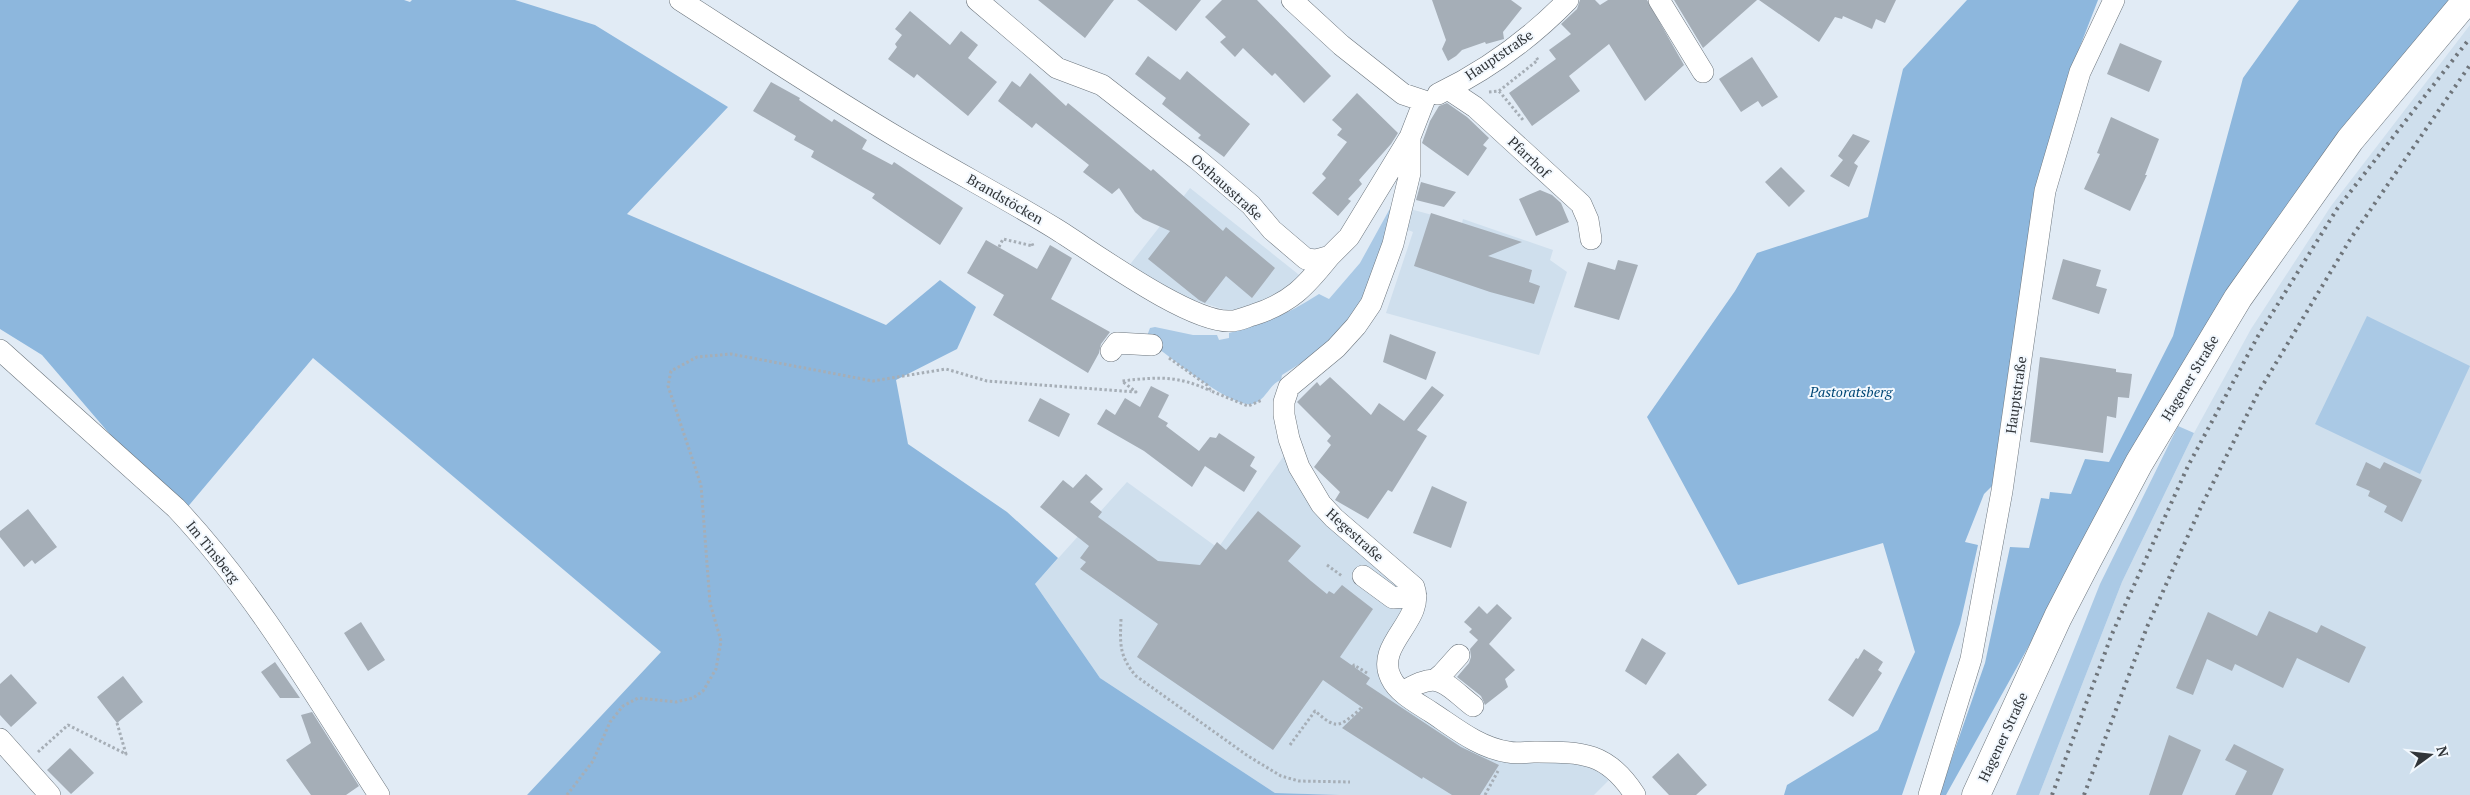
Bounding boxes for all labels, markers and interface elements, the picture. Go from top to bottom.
street label: Hauptstraße [1461,25,1536,84]
street label: Pfarrhof [1504,132,1555,182]
street label: Osthausstraße [1187,149,1267,224]
street label: Brandstöcken [964,169,1047,228]
street label: Hagener Straße [2156,331,2223,424]
street label: Hauptstraße [2001,355,2030,435]
park label: Pastoratsberg [1809,382,1893,401]
street label: Hegestraße [1322,504,1388,566]
street label: Im Tinsberg [182,517,245,587]
street label: Hagener Straße [1973,689,2032,785]
north arrow [2405,730,2455,780]
text: N [2432,744,2454,759]

